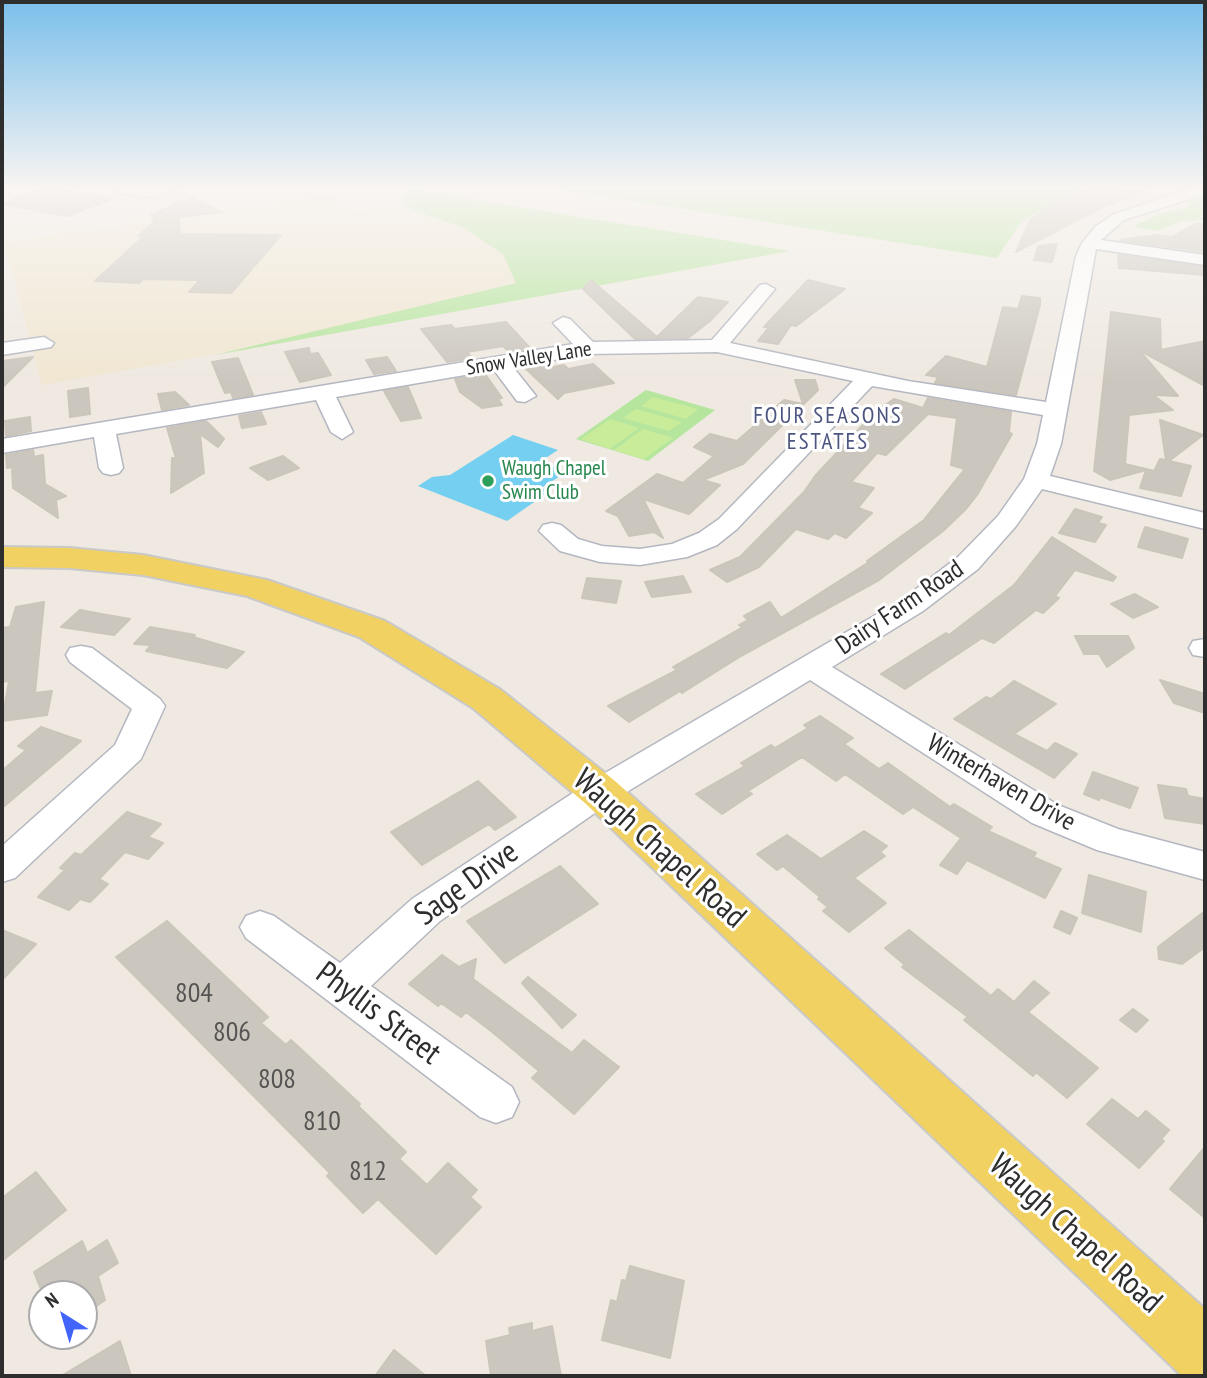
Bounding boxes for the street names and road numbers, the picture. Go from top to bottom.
street label: Snow Valley Lane [465,337,593,381]
street label: Dairy Farm Road [830,554,970,662]
street label: Winterhaven Drive [921,728,1081,838]
street label: Waugh Chapel Road [565,761,753,937]
street label: Sage Drive [408,834,526,934]
street label: Phyllis Street [308,955,448,1073]
street label: Waugh Chapel Road [981,1146,1169,1322]

